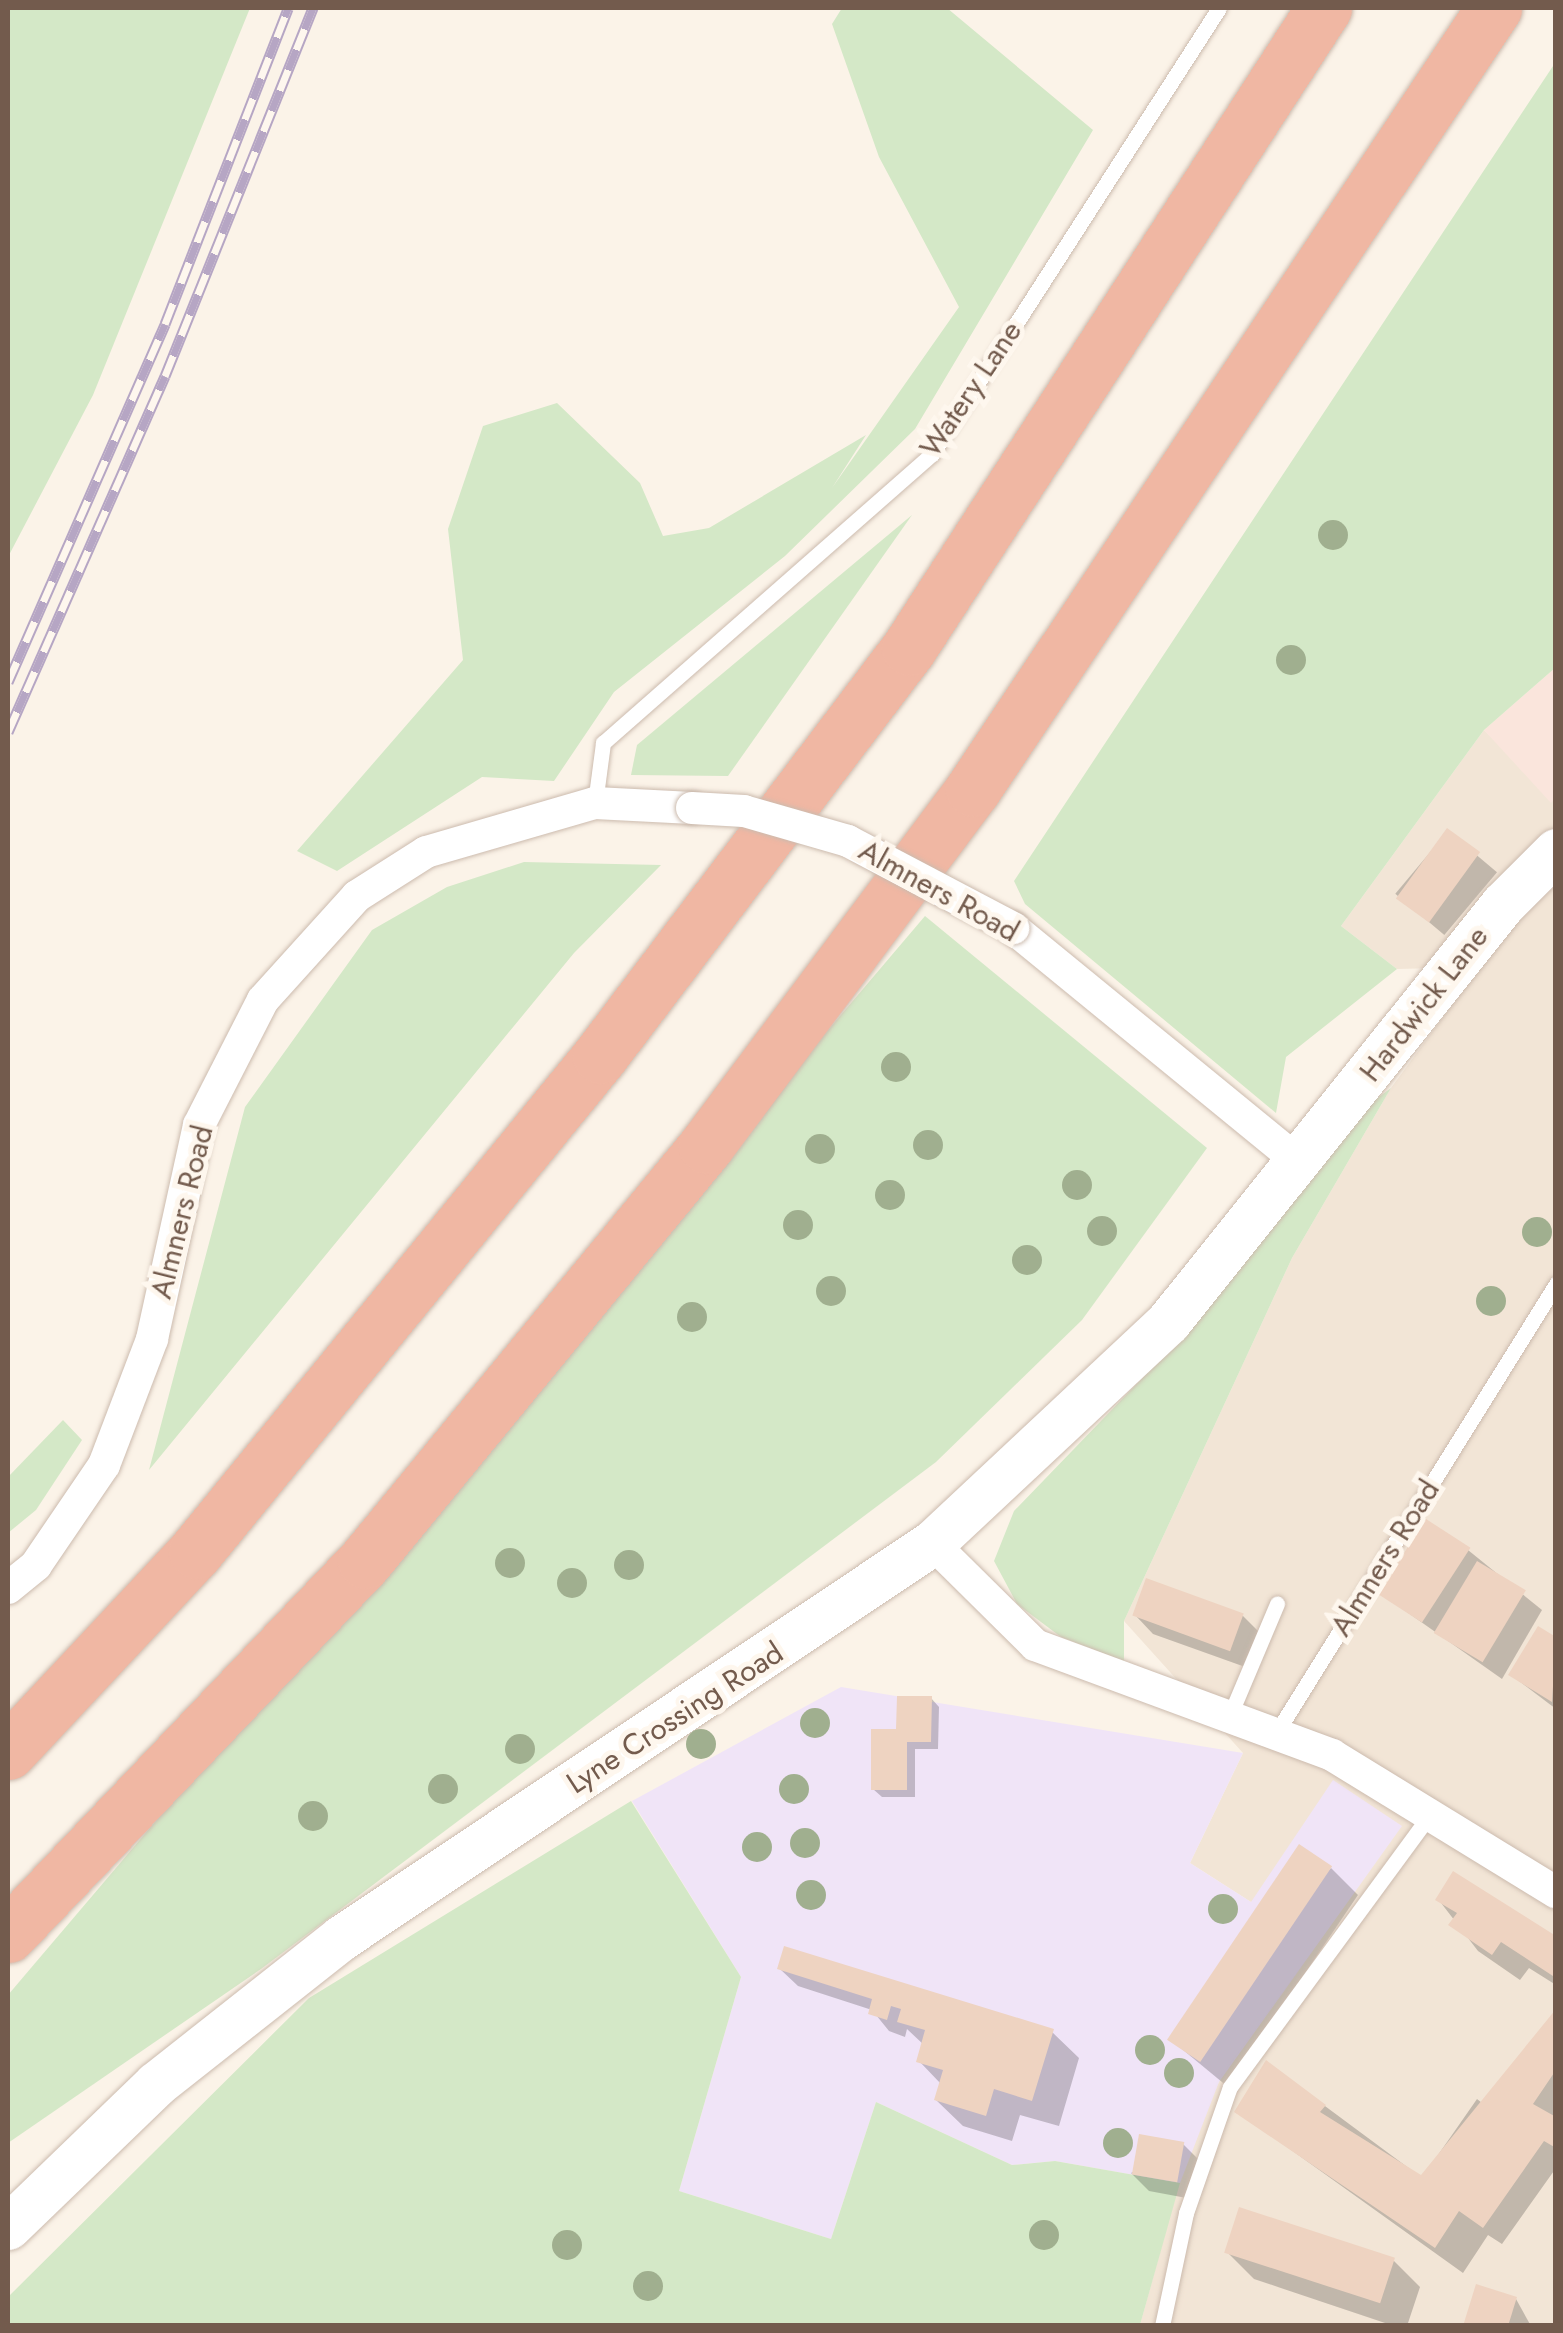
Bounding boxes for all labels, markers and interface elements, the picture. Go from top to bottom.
street label: Watery Lane [912,314,1030,464]
street label: Almners Road [853,832,1025,950]
street label: Hardwick Lane [1352,919,1496,1089]
street label: Almners Road [143,1122,221,1302]
street label: Almners Road [1323,1473,1447,1643]
street label: Lyne Crossing Road [560,1635,790,1801]

